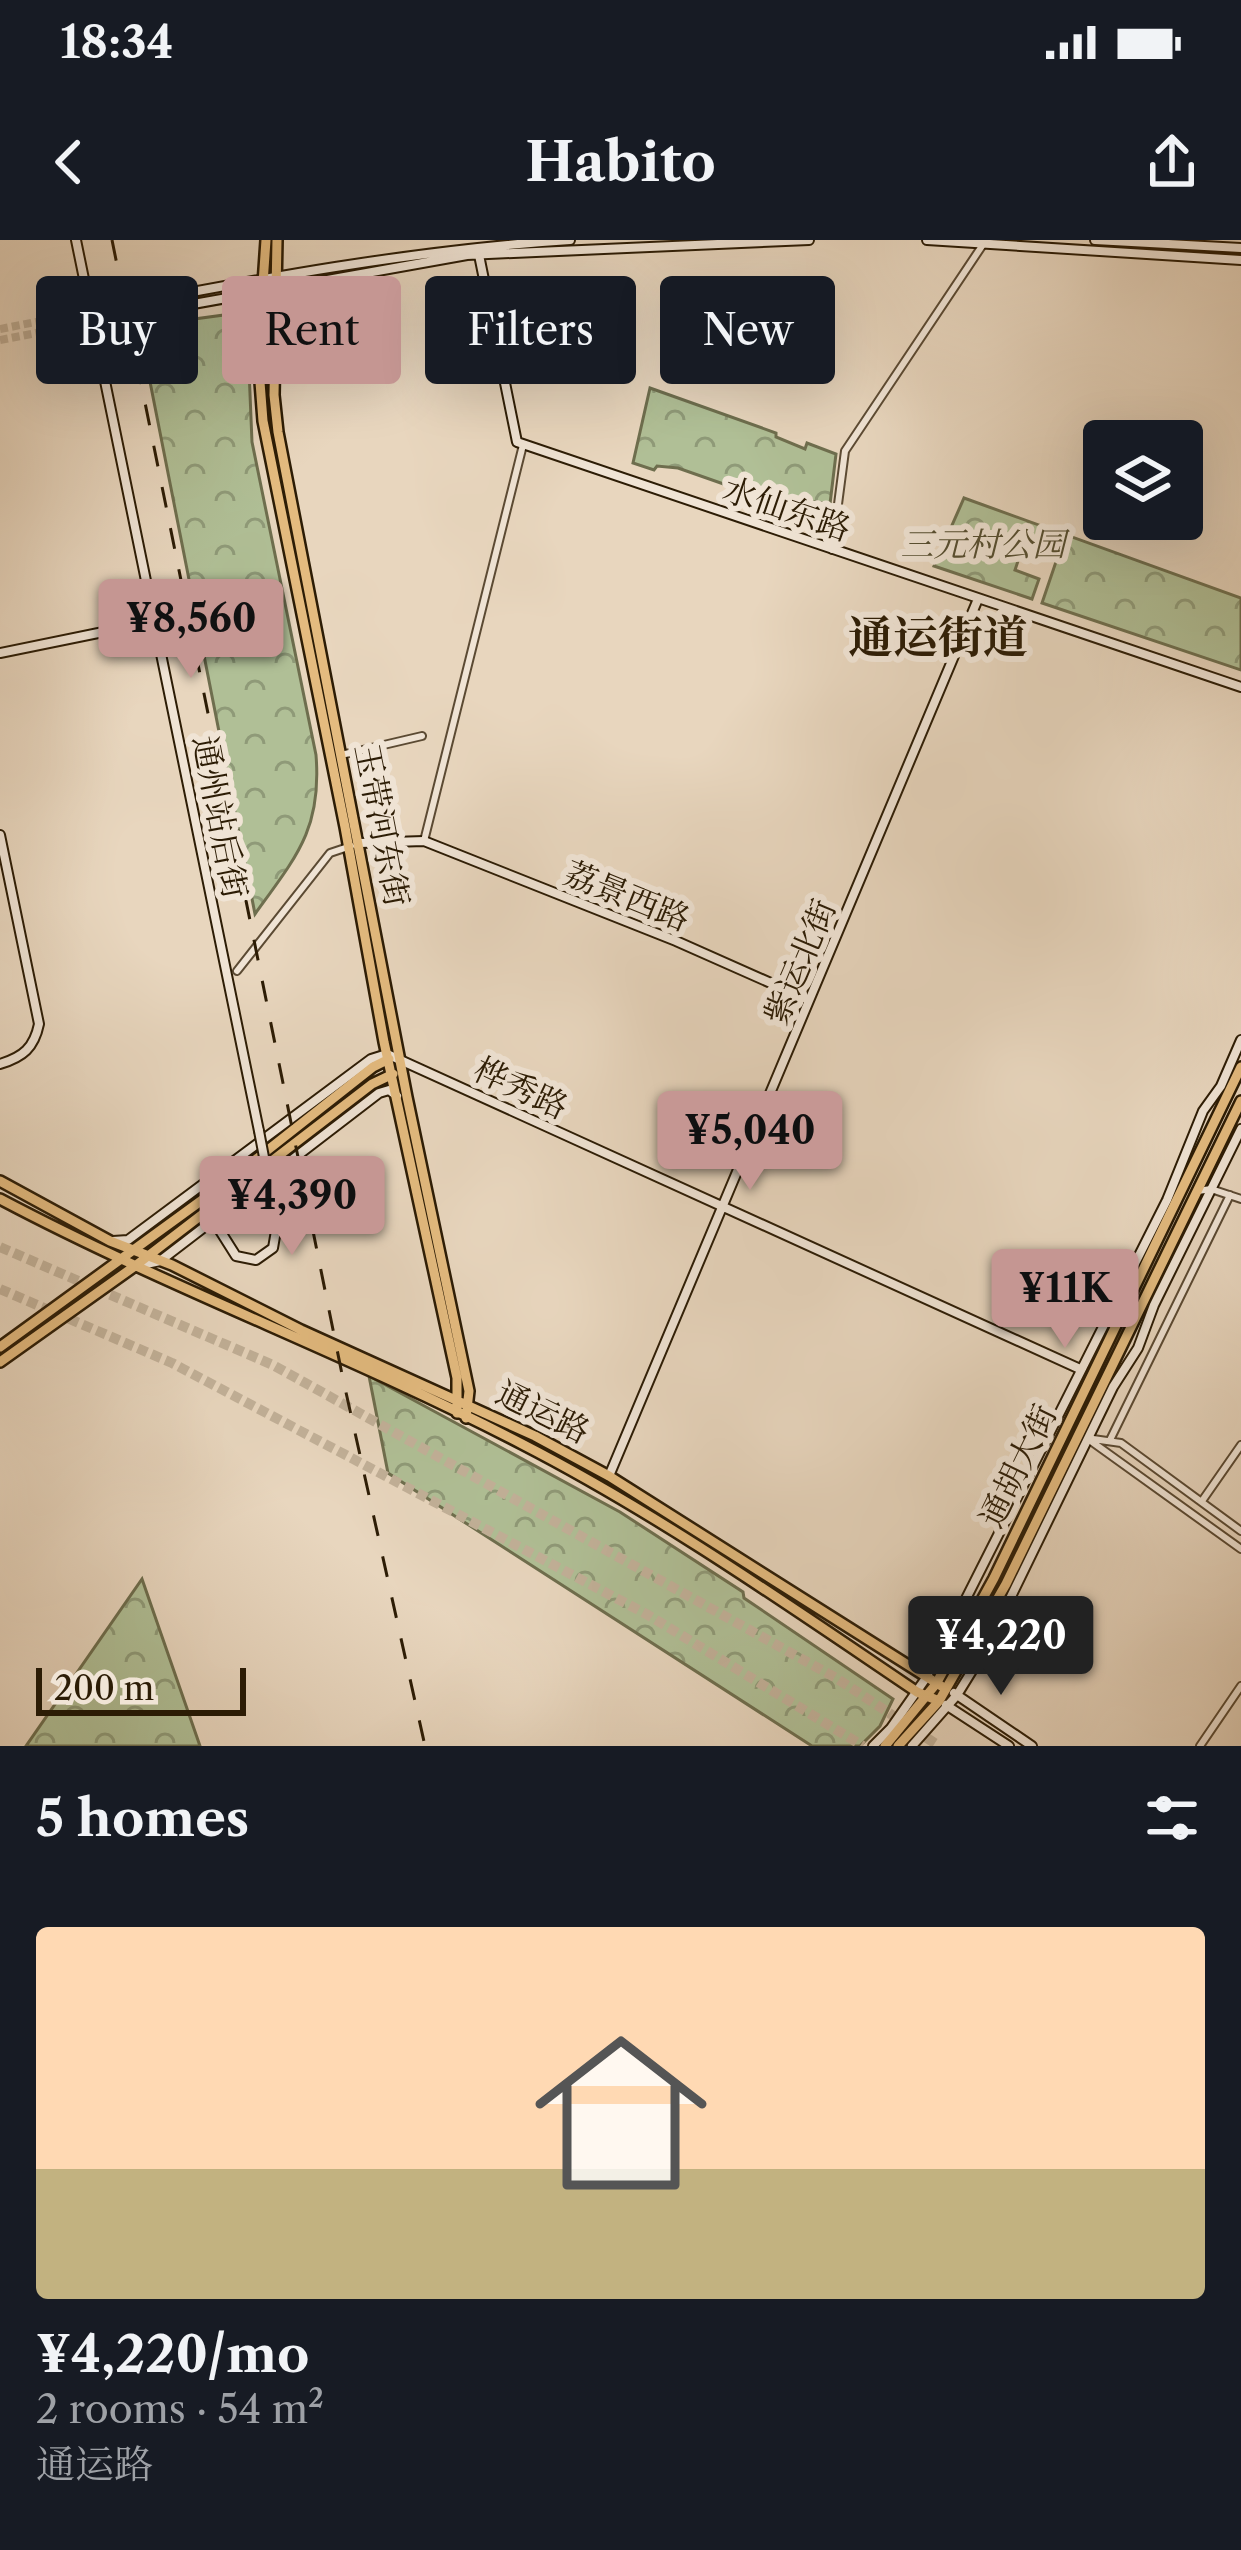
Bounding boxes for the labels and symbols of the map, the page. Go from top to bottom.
street label: 水仙东路 [718,468,856,550]
park label: 三元村公园 [901,524,1071,565]
pin: ¥8,560 [93,579,289,681]
district label: 通运街道 [848,609,1028,665]
street label: 通州站后街 [184,732,256,902]
street label: 玉带河东街 [346,740,418,910]
street label: 荔景西路 [558,852,696,940]
street label: 紫运北街 [755,893,845,1031]
street label: 桦秀路 [467,1049,575,1127]
pin: ¥5,040 [652,1091,848,1193]
pin: ¥4,390 [194,1156,390,1258]
pin: ¥11K [994,1249,1136,1351]
street label: 通运路 [490,1372,596,1452]
street label: 通胡大街 [971,1398,1065,1534]
pin: ¥4,220 [903,1596,1099,1698]
scale bar [36,1662,246,1715]

